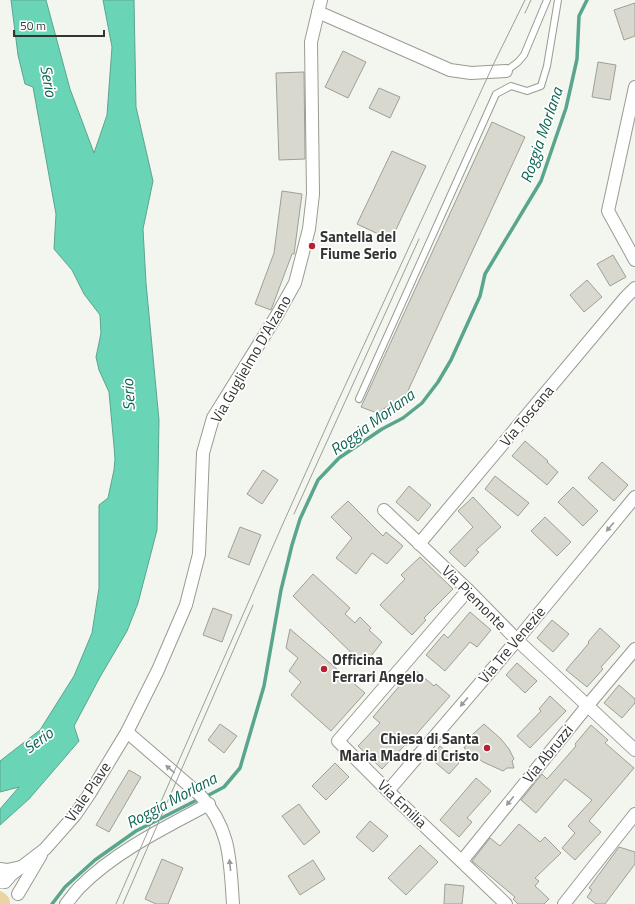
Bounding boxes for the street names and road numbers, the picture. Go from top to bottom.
street label: Via Guglielmo D'Alzano [205,291,297,427]
street label: Via Toscana [494,380,559,451]
street label: Via Piemonte [437,560,512,635]
street label: Via Tre Venezie [472,601,551,688]
street label: Via Abruzzi [517,719,579,788]
street label: Viale Piave [59,757,116,826]
street label: Via Emilia [372,774,433,834]

